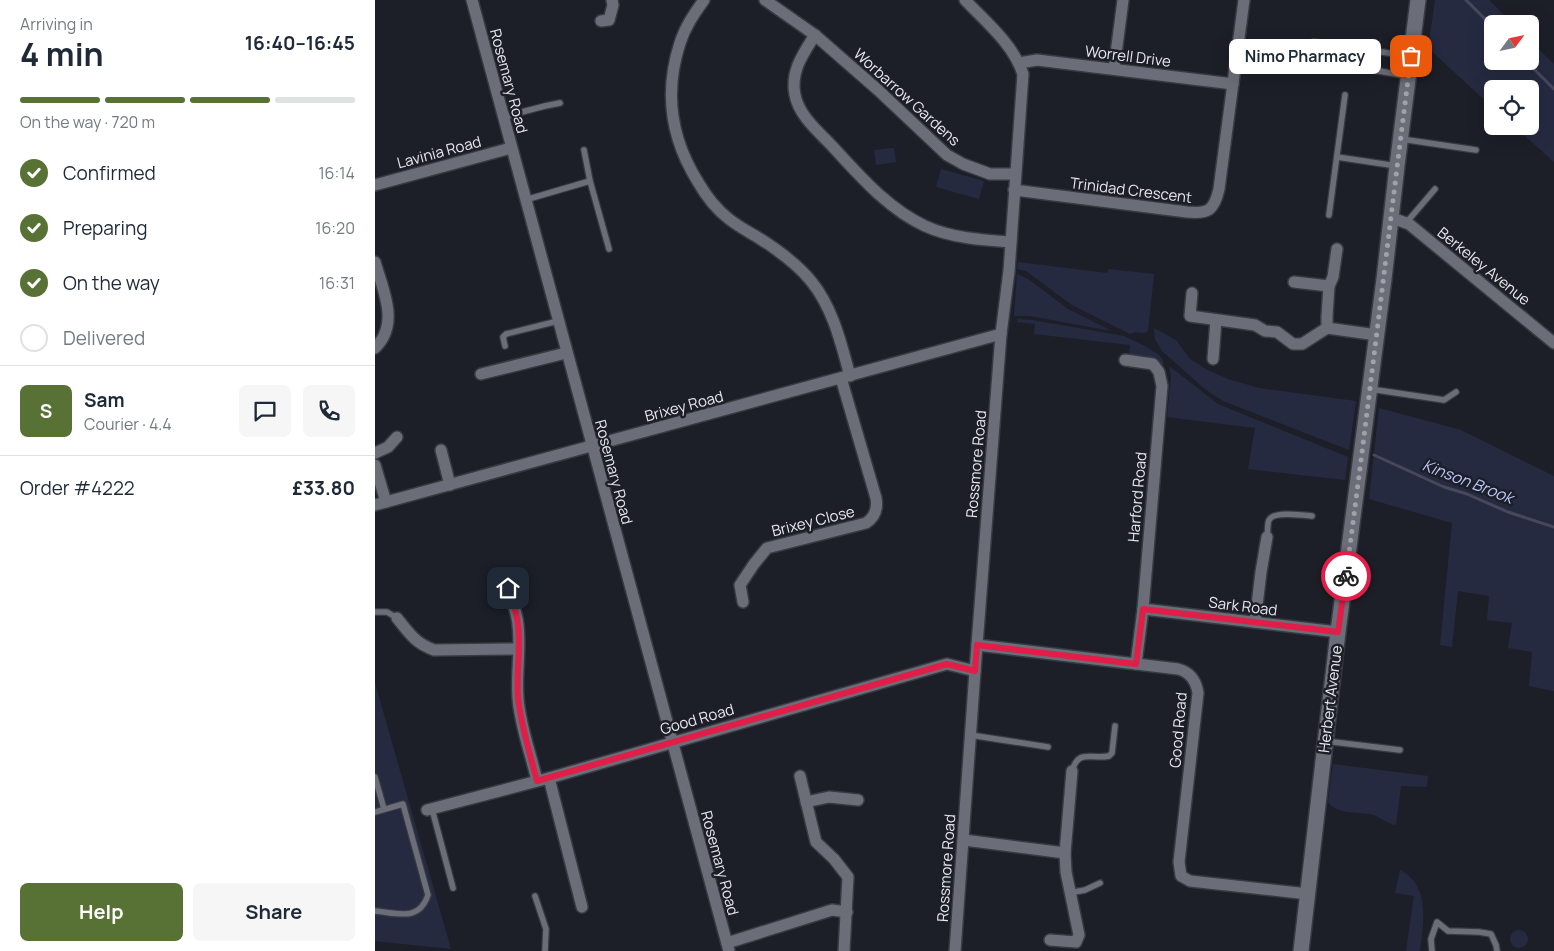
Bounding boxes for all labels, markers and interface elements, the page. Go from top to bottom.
text: Arriving in [20,13,93,35]
north arrow [1484,15,1539,70]
map controls [1484,15,1539,135]
street label: Rosemary Road [485,26,533,136]
text: 16:40–16:45 [245,30,355,56]
text: 4 min [20,32,104,76]
pin [1390,35,1432,77]
callout: Nimo Pharmacy [1229,38,1381,74]
street label: Worrell Drive [1084,40,1172,72]
icon: bag [1397,42,1425,70]
street label: Worbarrow Gardens [849,43,965,151]
text: Nimo Pharmacy [1245,45,1365,67]
button: locate [1484,80,1539,135]
text: On the way · 720 m [20,111,155,133]
street label: Lavinia Road [395,131,483,173]
icon: check [20,159,48,187]
text: Confirmed [63,160,156,186]
text: 16:14 [318,162,355,184]
street label: Trinidad Crescent [1069,172,1193,208]
icon: check [20,214,48,242]
text: Preparing [63,215,148,241]
text: 16:20 [315,217,355,239]
street label: Berkeley Avenue [1433,222,1535,310]
icon: check [20,269,48,297]
text: On the way [63,270,160,296]
text: 16:31 [319,272,355,294]
text: Delivered [63,325,145,351]
button: chat [239,385,291,437]
button: phone [303,385,355,437]
street label: Brixey Road [642,385,726,427]
text: Sam [84,387,125,413]
text: S [40,398,52,424]
street label: Rossmore Road [961,409,991,519]
text: Courier · 4.4 [84,413,172,435]
street label: Rosemary Road [590,417,638,527]
street label: Harford Road [1123,451,1151,543]
water label: Kinson Brook [1419,454,1518,509]
text: Order #4222 [20,475,135,501]
text: £33.80 [292,475,355,501]
street label: Brixey Close [769,500,857,541]
courier [1321,551,1371,601]
icon: bike [1332,562,1360,590]
pin [487,567,529,609]
icon: home [494,574,522,602]
street label: Sark Road [1207,591,1279,621]
street label: Herbert Avenue [1313,644,1347,754]
street label: Good Road [1164,691,1192,769]
street label: Good Road [658,698,736,740]
street label: Rosemary Road [696,808,744,918]
street label: Rossmore Road [932,813,960,923]
button: Help [20,883,183,941]
button: Share [193,883,355,941]

